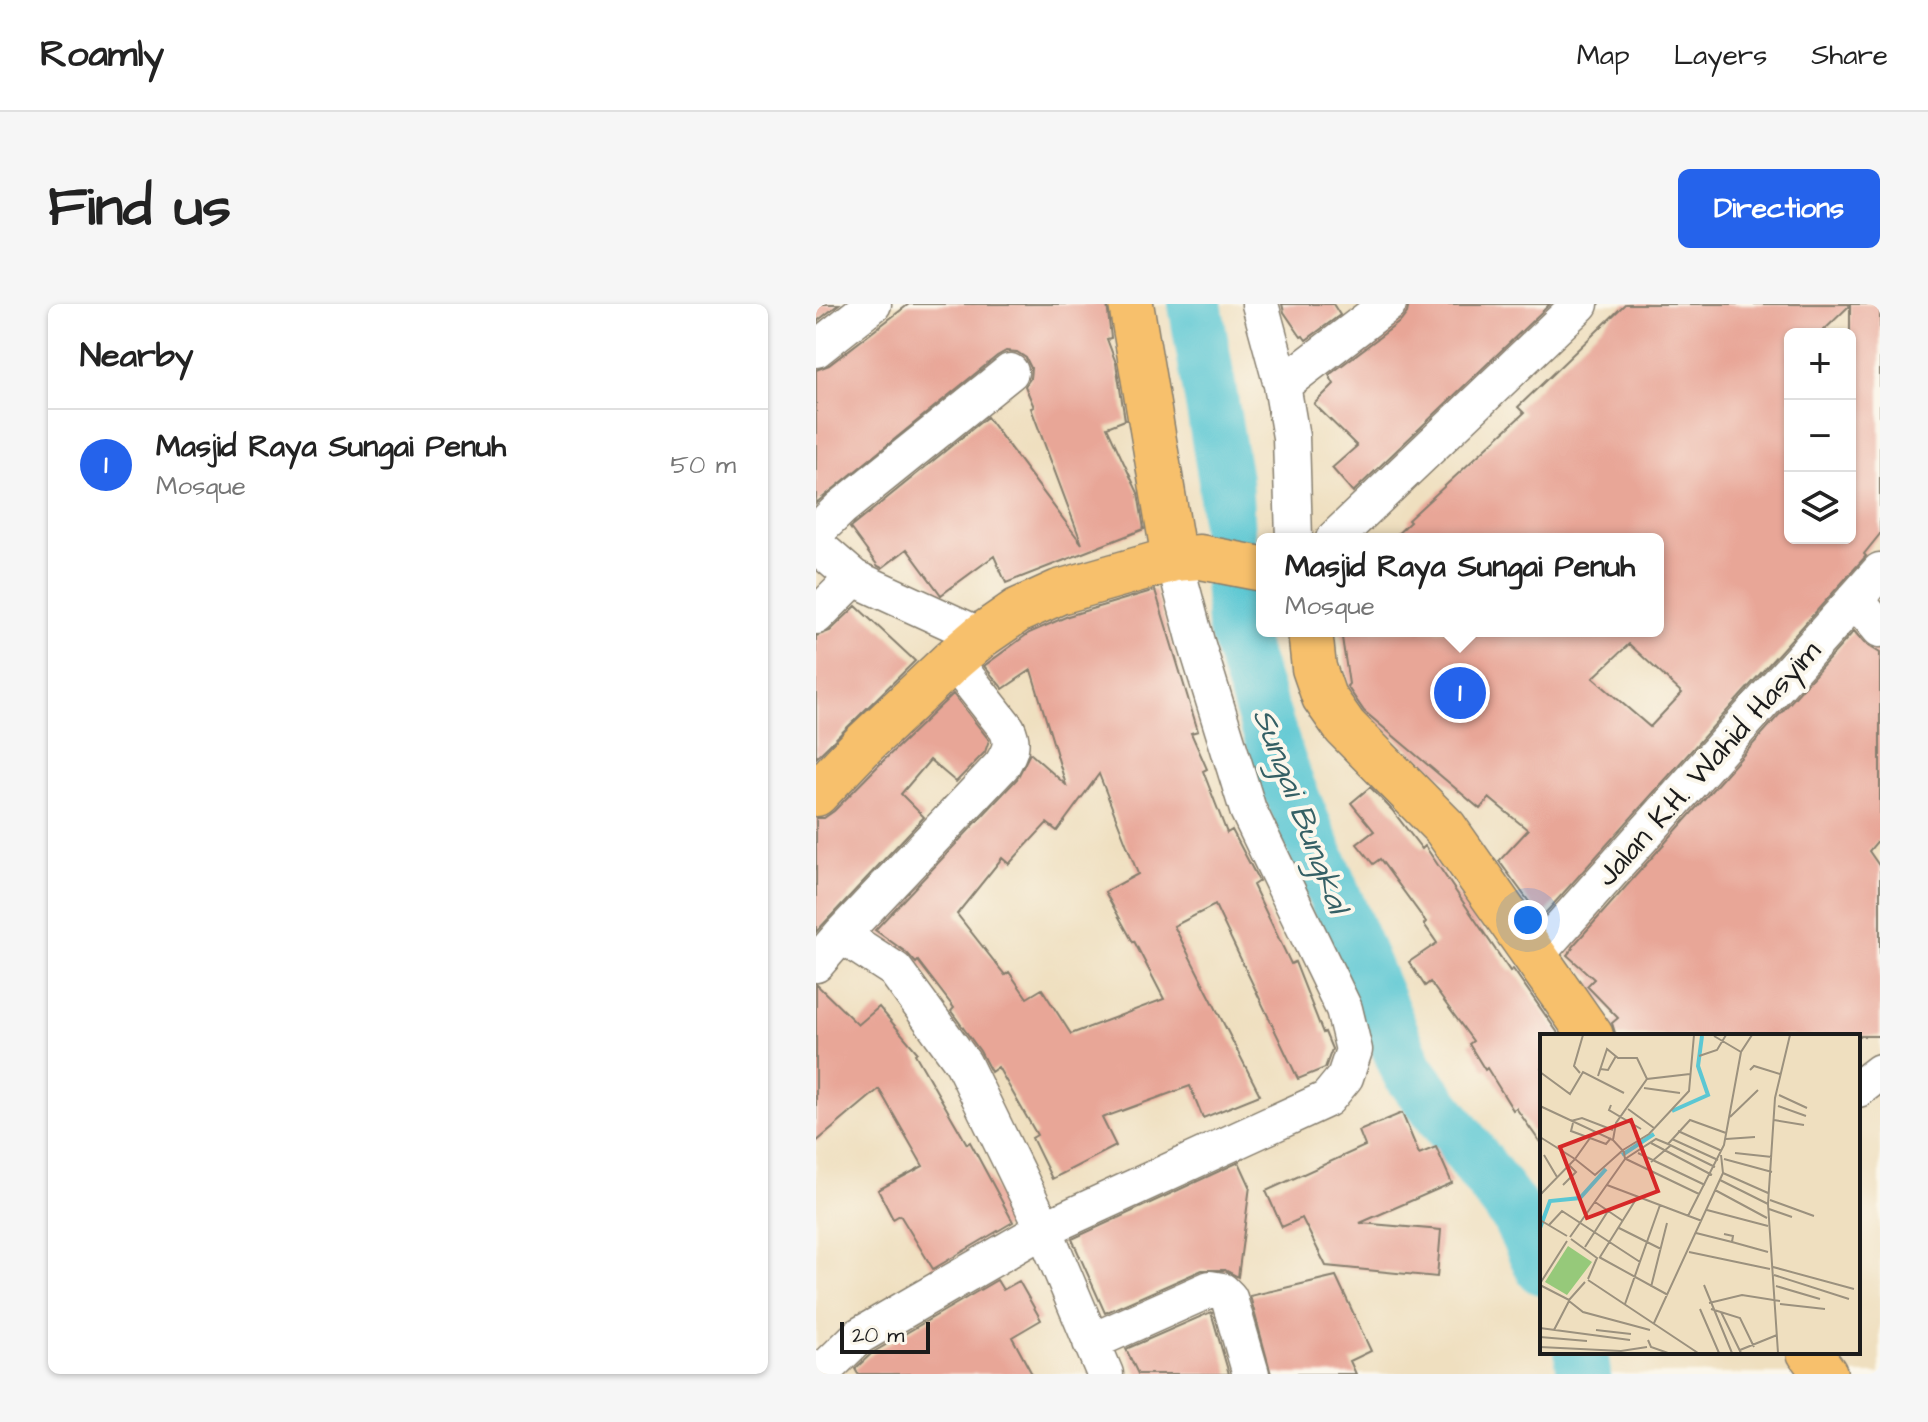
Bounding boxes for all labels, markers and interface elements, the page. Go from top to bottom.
text: Roamly [40,29,164,81]
text: Map [1577,36,1630,75]
text: Layers [1674,36,1767,75]
text: Share [1811,36,1888,75]
text: Find us [48,169,231,247]
button: Directions [1678,169,1880,248]
map controls [1784,328,1856,544]
button: + [1784,328,1856,400]
text: Nearby [80,332,194,380]
button: − [1784,400,1856,472]
text: Masjid Raya Sungai Penuh [156,426,506,468]
text: 1 [104,447,108,483]
text: 50 m [671,447,736,483]
text: Mosque [156,468,246,504]
button: layers [1784,472,1856,544]
popup [1256,533,1664,637]
text: Masjid Raya Sungai Penuh [1285,546,1635,588]
text: Mosque [1285,588,1375,624]
street label: Jalan K.H. Wahid Hasyim [1587,631,1832,897]
pin: 1 [1434,663,1486,723]
water label: Sungai Bungkal [1240,702,1362,923]
your location [1508,900,1548,940]
inset map [1540,1034,1860,1354]
scale bar [840,1318,930,1354]
text: 20 m [852,1320,904,1351]

